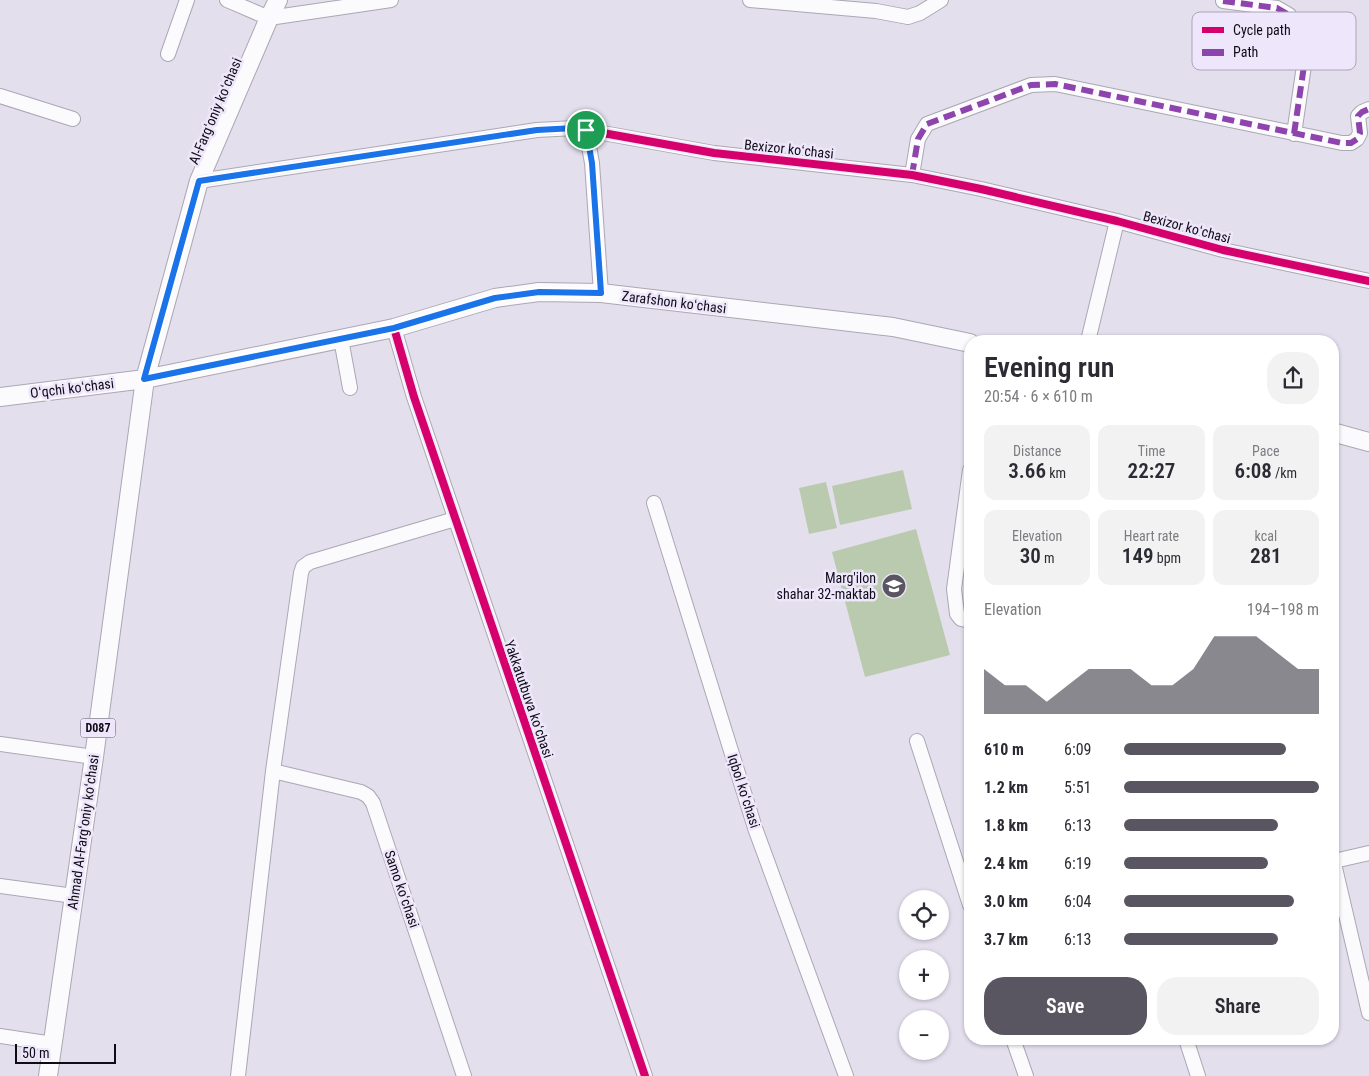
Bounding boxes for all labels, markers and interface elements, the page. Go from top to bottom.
legend [1192,12,1356,70]
text: Cycle path [1233,22,1291,38]
text: Path [1233,44,1258,60]
street label: Al-Fargʻoniy koʻchasi [185,55,245,167]
pin [565,109,607,151]
icon: arrive [572,116,600,144]
street label: Bexizor koʻchasi [743,136,835,162]
street label: Bexizor koʻchasi [1141,208,1233,246]
street label: Zarafshon koʻchasi [621,288,727,316]
text: Evening run [984,351,1114,384]
button: share [1267,352,1319,404]
street label: Oʻqchi koʻchasi [29,375,115,401]
text: 20:54 · 6 × 610 m [984,387,1093,406]
text: Distance [1013,443,1061,459]
text: Time [1138,443,1165,459]
text: Pace [1252,443,1280,459]
text: 3.66 [1008,459,1046,483]
text: 22:27 [1128,459,1175,483]
text: 6:08 [1235,459,1272,483]
text: km [1046,465,1066,481]
text: /km [1272,465,1297,481]
text: Elevation [1012,528,1062,544]
text: Heart rate [1124,528,1179,544]
text: kcal [1255,528,1277,544]
text: 30 [1020,544,1041,568]
text: 149 [1122,544,1154,568]
text: 281 [1250,544,1282,568]
text: m [1041,550,1055,566]
text: bpm [1154,550,1181,566]
place label: Marg'ilon shahar 32-maktab [777,570,876,602]
school or university icon: Marg'ilon shahar 32-maktab [881,573,907,599]
text: Elevation [984,600,1042,619]
text: 194–198 m [1247,600,1319,619]
street label: Yakkatutbuva koʻchasi [501,638,557,760]
road number: D087 [80,718,116,738]
text: 610 m [984,740,1024,759]
text: 6:09 [1064,740,1091,759]
street label: Iqbol koʻchasi [725,752,763,830]
street label: Ahmad Al-Fargʻoniy koʻchasi [64,753,102,911]
text: 1.2 km [984,778,1028,797]
text: 5:51 [1064,778,1091,797]
text: 1.8 km [984,816,1028,835]
text: 6:13 [1064,816,1091,835]
street label: Samo koʻchasi [381,848,423,930]
text: 2.4 km [984,854,1028,873]
text: 6:19 [1064,854,1091,873]
map controls [899,890,949,1060]
button: locate [899,890,949,940]
text: 3.0 km [984,892,1028,911]
text: 6:04 [1064,892,1091,911]
text: 3.7 km [984,930,1028,949]
text: 6:13 [1064,930,1091,949]
button: + [899,950,949,1000]
button: Save [984,977,1147,1035]
button: Share [1157,977,1319,1035]
button: − [899,1010,949,1060]
scale bar [15,1041,116,1064]
text: 50 m [22,1045,50,1061]

